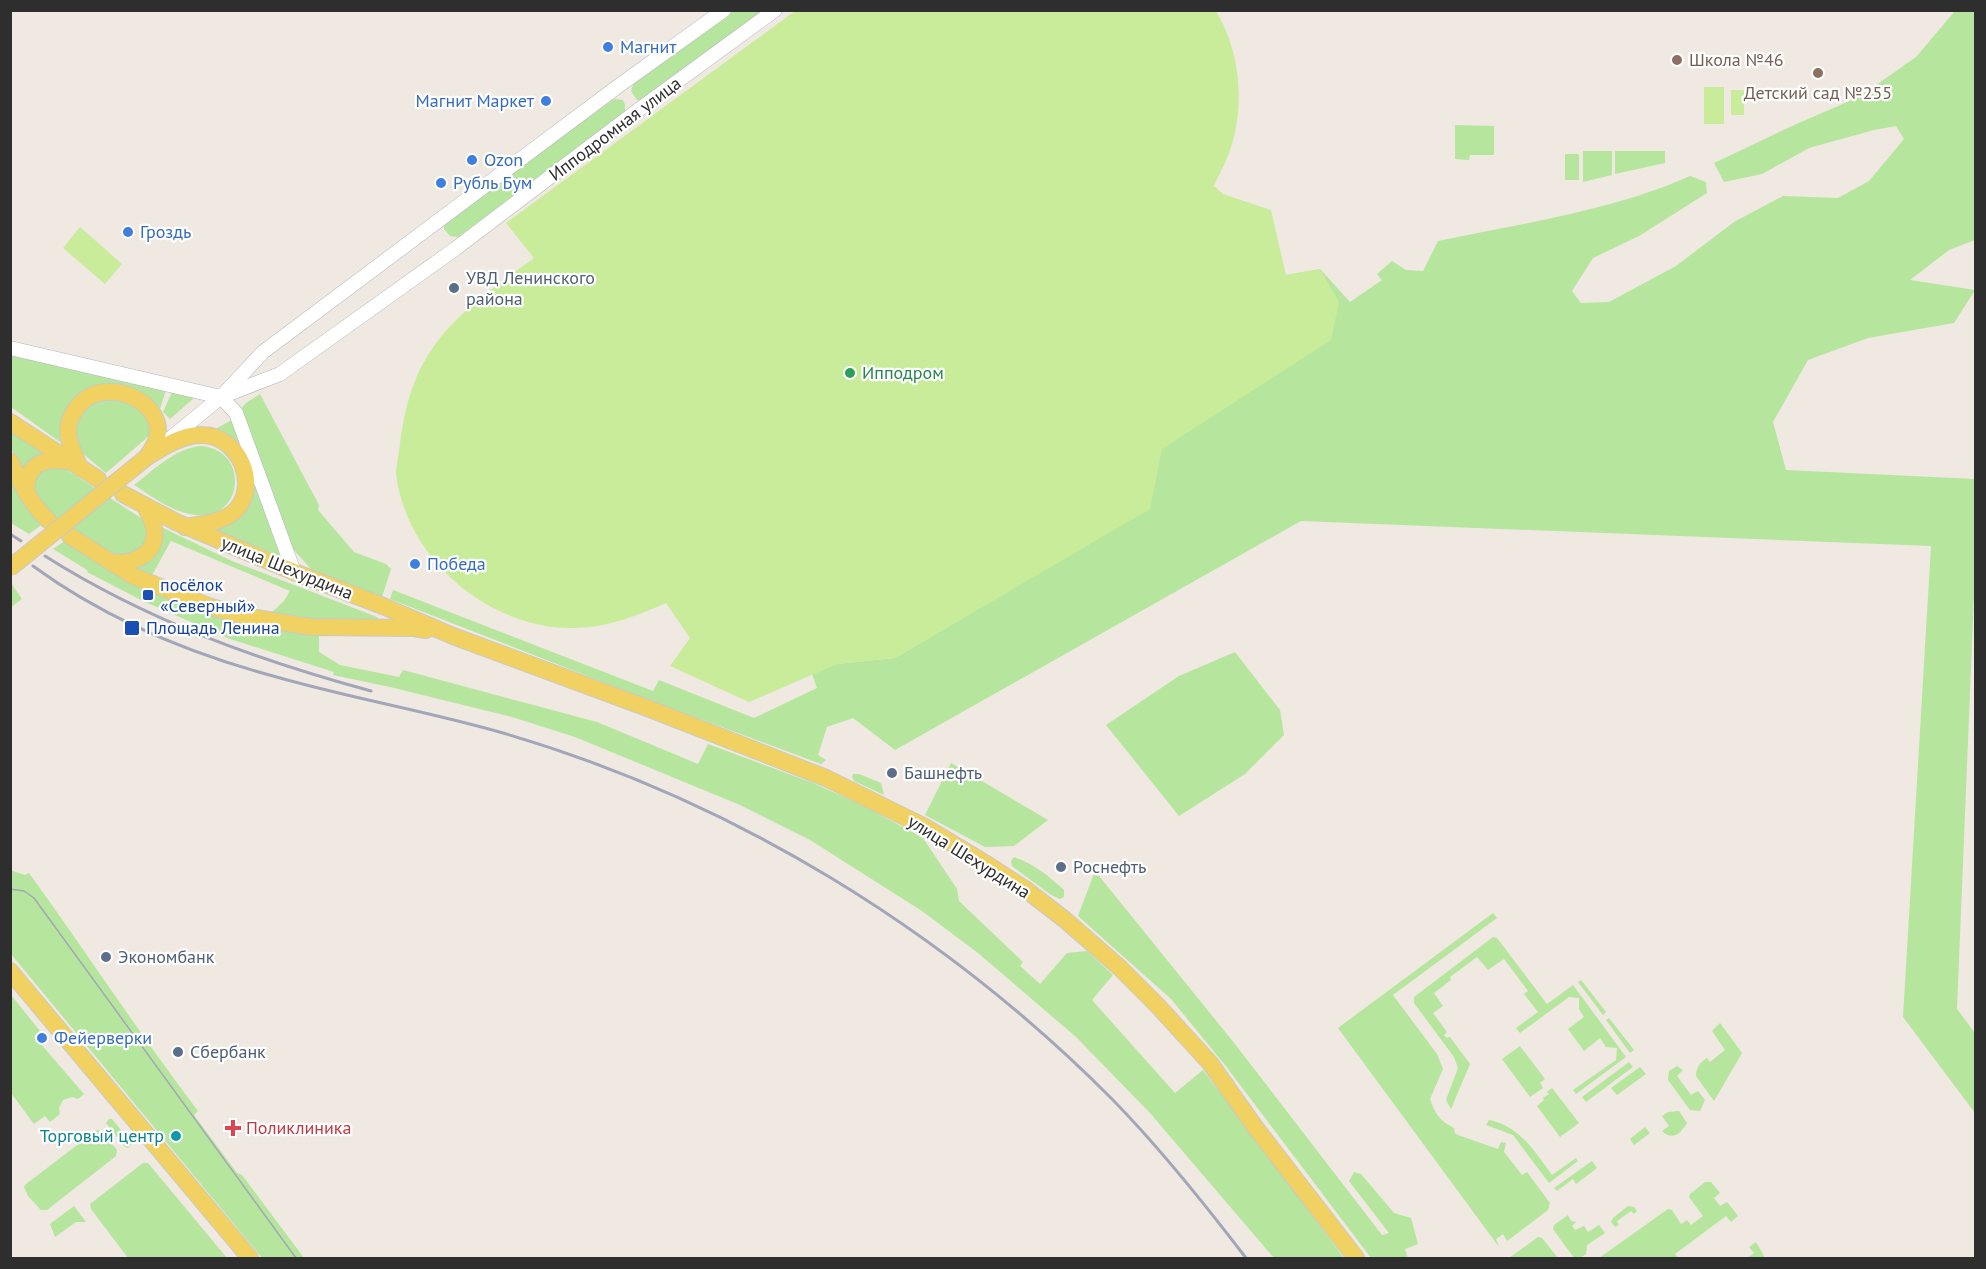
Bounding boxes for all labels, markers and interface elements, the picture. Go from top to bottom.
place label: Магнит [620,35,677,58]
marker: Магнит [601,40,615,54]
place label: Школа №46 [1689,48,1784,71]
marker: Школа №46 [1670,53,1684,67]
marker: Детский сад №255 [1811,66,1825,80]
street label: Ипподромная улица [544,71,685,186]
place label: Детский сад №255 [1744,81,1892,104]
place label: Магнит Маркет [416,89,535,112]
marker: Магнит Маркет [539,94,553,108]
place label: Ozon [484,148,523,171]
marker: Ozon [465,153,479,167]
place label: Рубль Бум [453,171,532,194]
marker: Рубль Бум [434,176,448,190]
place label: Гроздь [140,220,191,243]
marker: Гроздь [121,225,135,239]
place label: УВД Ленинского района [466,266,595,310]
marker: УВД Ленинского района [447,281,461,295]
place label: Ипподром [862,361,944,384]
marker: Ипподром [843,366,857,380]
street label: улица Шехурдина [218,531,357,605]
place label: Победа [427,552,486,575]
marker: Победа [408,557,422,571]
place label: посёлок «Северный» [160,573,255,617]
marker: посёлок «Северный» [141,588,155,602]
place label: Площадь Ленина [146,616,280,639]
marker: Площадь Ленина [123,619,141,637]
place label: Башнефть [904,761,982,784]
marker: Башнефть [885,766,899,780]
street label: улица Шехурдина [904,810,1035,904]
place label: Роснефть [1073,855,1146,878]
marker: Роснефть [1054,860,1068,874]
place label: Экономбанк [118,945,215,968]
marker: Экономбанк [99,950,113,964]
place label: Фейерверки [54,1026,152,1049]
marker: Фейерверки [35,1031,49,1045]
place label: Сбербанк [190,1040,266,1063]
marker: Сбербанк [171,1045,185,1059]
place label: Поликлиника [246,1116,351,1139]
marker: Поликлиника [224,1119,242,1137]
place label: Торговый центр [40,1124,164,1147]
marker: Торговый центр [169,1129,183,1143]

